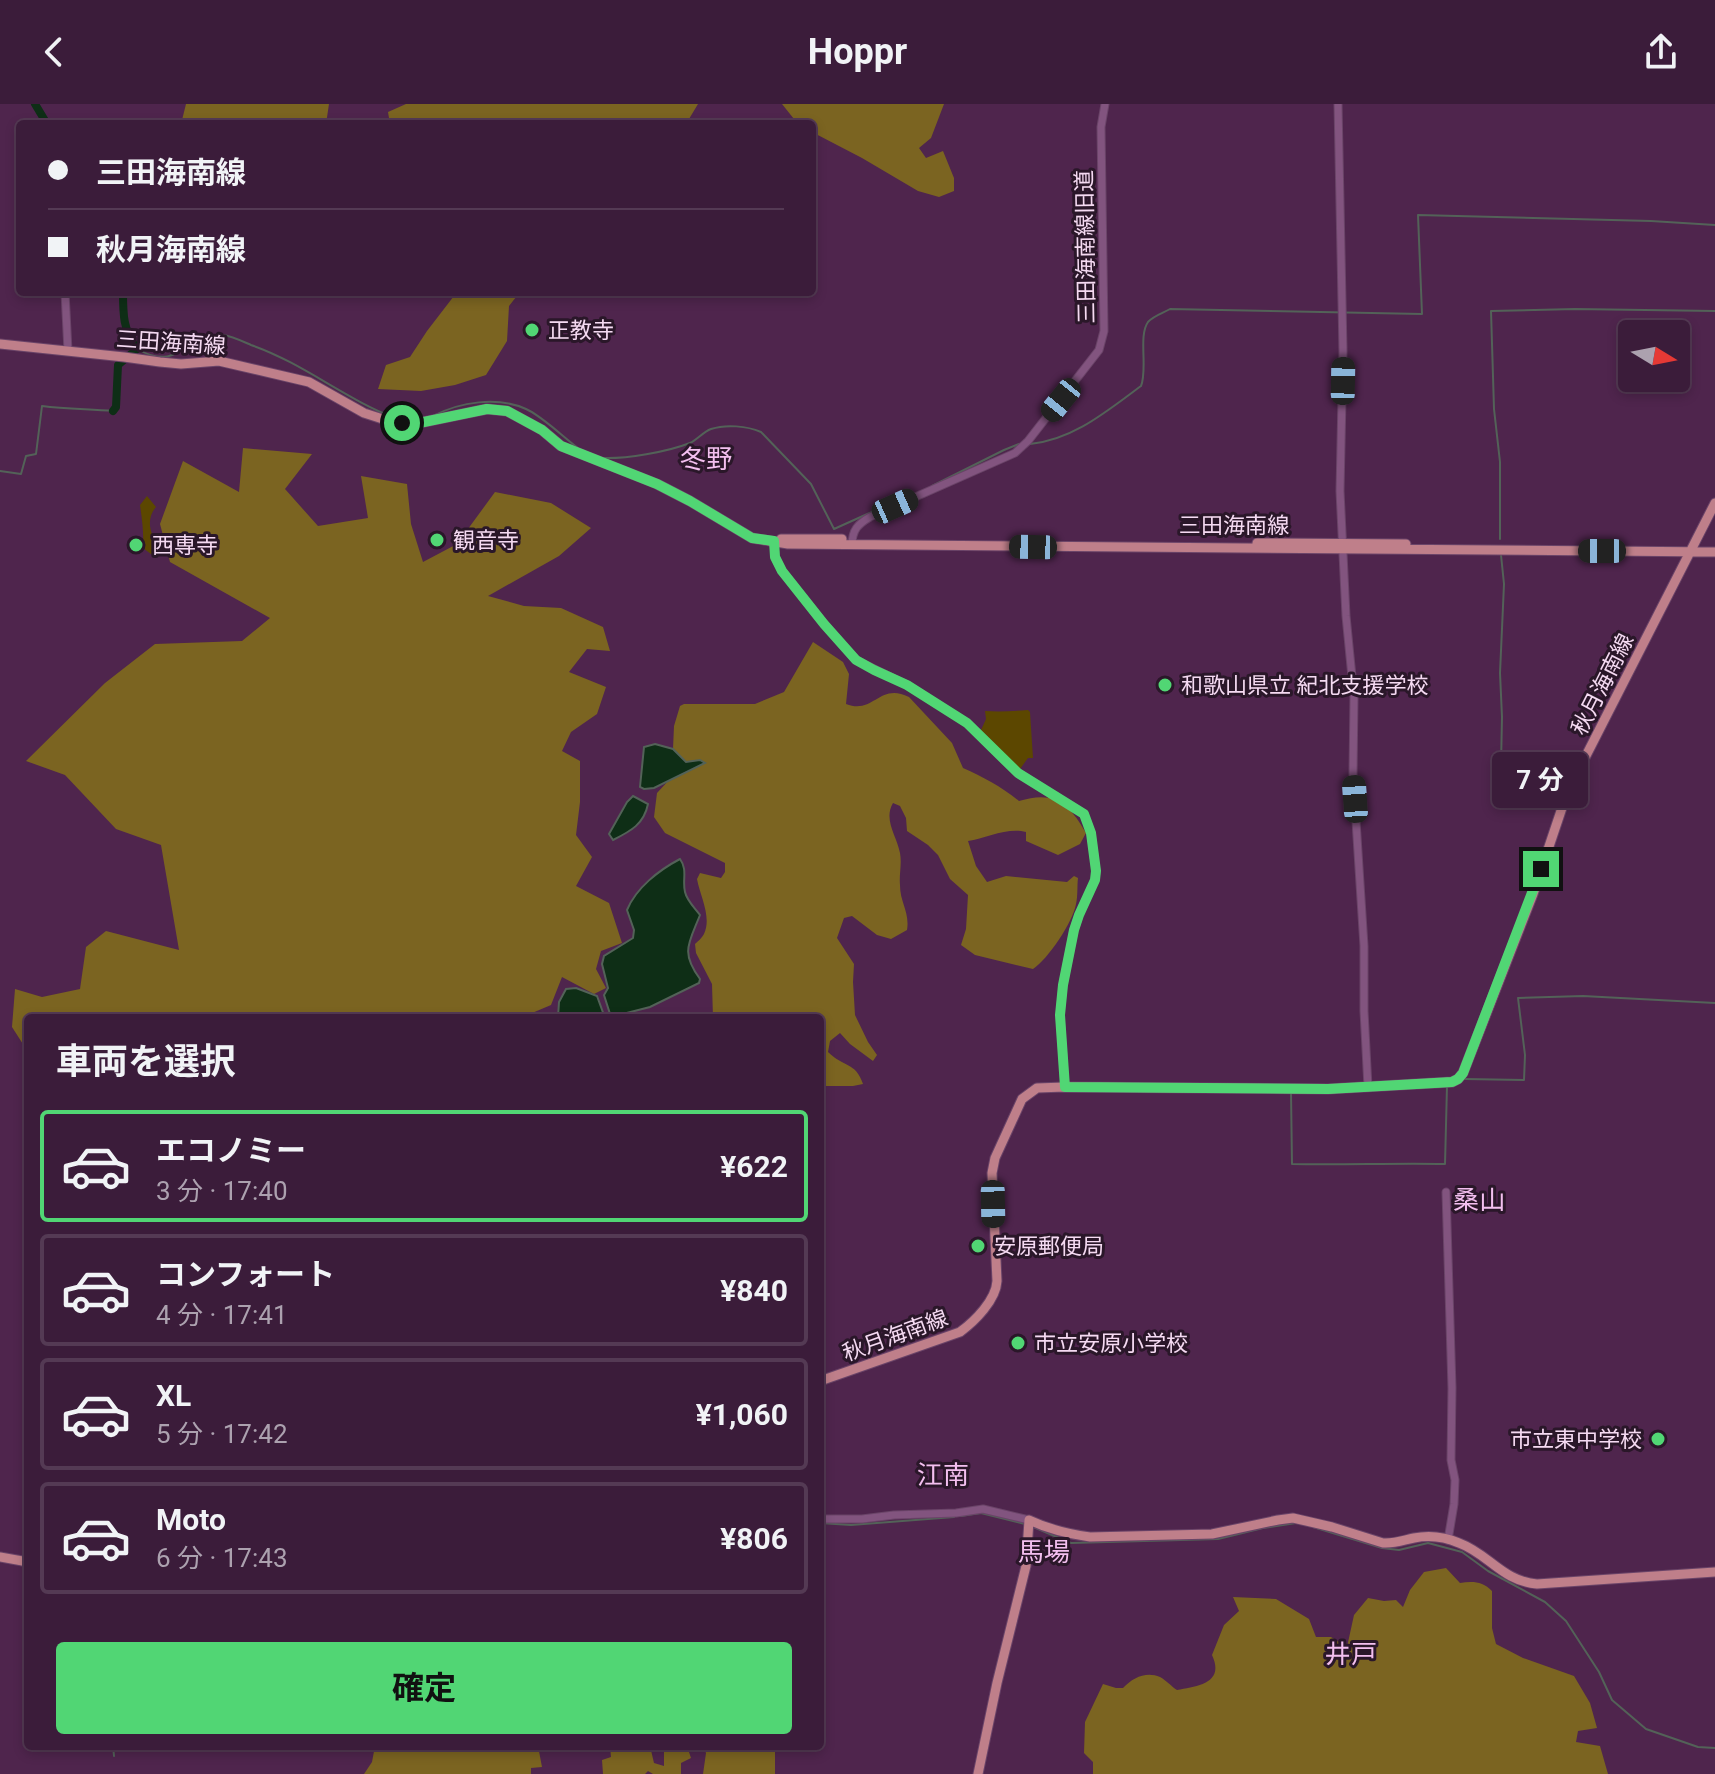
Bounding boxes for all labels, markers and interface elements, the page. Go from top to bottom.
icon: back [32,30,76,74]
icon: share [1639,30,1683,74]
text: Hoppr [808,31,907,73]
text: 三田海南線 [96,155,246,190]
street label: 三田海南線旧道 [1072,170,1099,324]
text: 秋月海南線 [96,232,246,267]
place label: 正教寺 [548,318,614,343]
north arrow [1618,320,1690,392]
map controls [1618,320,1690,392]
marker: 正教寺 [523,321,541,339]
street label: 三田海南線 [115,326,227,359]
car [1331,357,1355,405]
car [1037,374,1085,426]
route start [384,405,420,441]
district label: 冬野 [680,444,732,474]
car [868,485,922,527]
street label: 三田海南線 [1179,513,1289,538]
place label: 観音寺 [453,528,519,553]
marker: 観音寺 [428,531,446,549]
place label: 西専寺 [152,533,218,558]
car [1009,535,1057,559]
marker: 西専寺 [127,536,145,554]
car [1578,539,1626,563]
street label: 秋月海南線 [1566,630,1639,739]
place label: 和歌山県立 紀北支援学校 [1181,673,1428,698]
marker: 和歌山県立 紀北支援学校 [1156,676,1174,694]
callout: 7 分 [1493,753,1589,809]
text: 7 分 [1516,765,1564,795]
car [1341,774,1369,824]
route end [1523,851,1559,887]
text: 車両を選択 [56,1041,236,1083]
icon: car [60,1130,132,1202]
text: エコノミー [156,1133,306,1168]
text: ¥622 [720,1149,788,1184]
text: 3 分 · 17:40 [156,1176,288,1206]
car [981,1180,1005,1228]
district label: 桑山 [1453,1185,1505,1215]
place label: 安原郵便局 [994,1234,1104,1259]
marker: 安原郵便局 [969,1237,987,1255]
icon: car [60,1254,132,1326]
text: コンフォート [156,1257,335,1292]
text: ¥840 [720,1273,788,1308]
text: 4 分 · 17:41 [156,1300,288,1330]
street label: 秋月海南線 [839,1305,951,1366]
place label: 市立安原小学校 [1034,1331,1188,1356]
marker: 市立安原小学校 [1009,1334,1027,1352]
icon: car [60,1378,132,1450]
text: XL [156,1378,191,1413]
text: ¥1,060 [696,1397,788,1432]
text: 5 分 · 17:42 [156,1419,288,1449]
place label: 市立東中学校 [1510,1427,1642,1452]
marker: 市立東中学校 [1649,1430,1667,1448]
district label: 江南 [917,1460,969,1490]
icon: car [60,1502,132,1574]
text: Moto [156,1502,226,1537]
text: ¥806 [720,1521,788,1556]
district label: 馬場 [1018,1537,1070,1567]
text: 6 分 · 17:43 [156,1543,288,1573]
district label: 井戸 [1325,1639,1377,1669]
button: 確定 [56,1642,792,1734]

